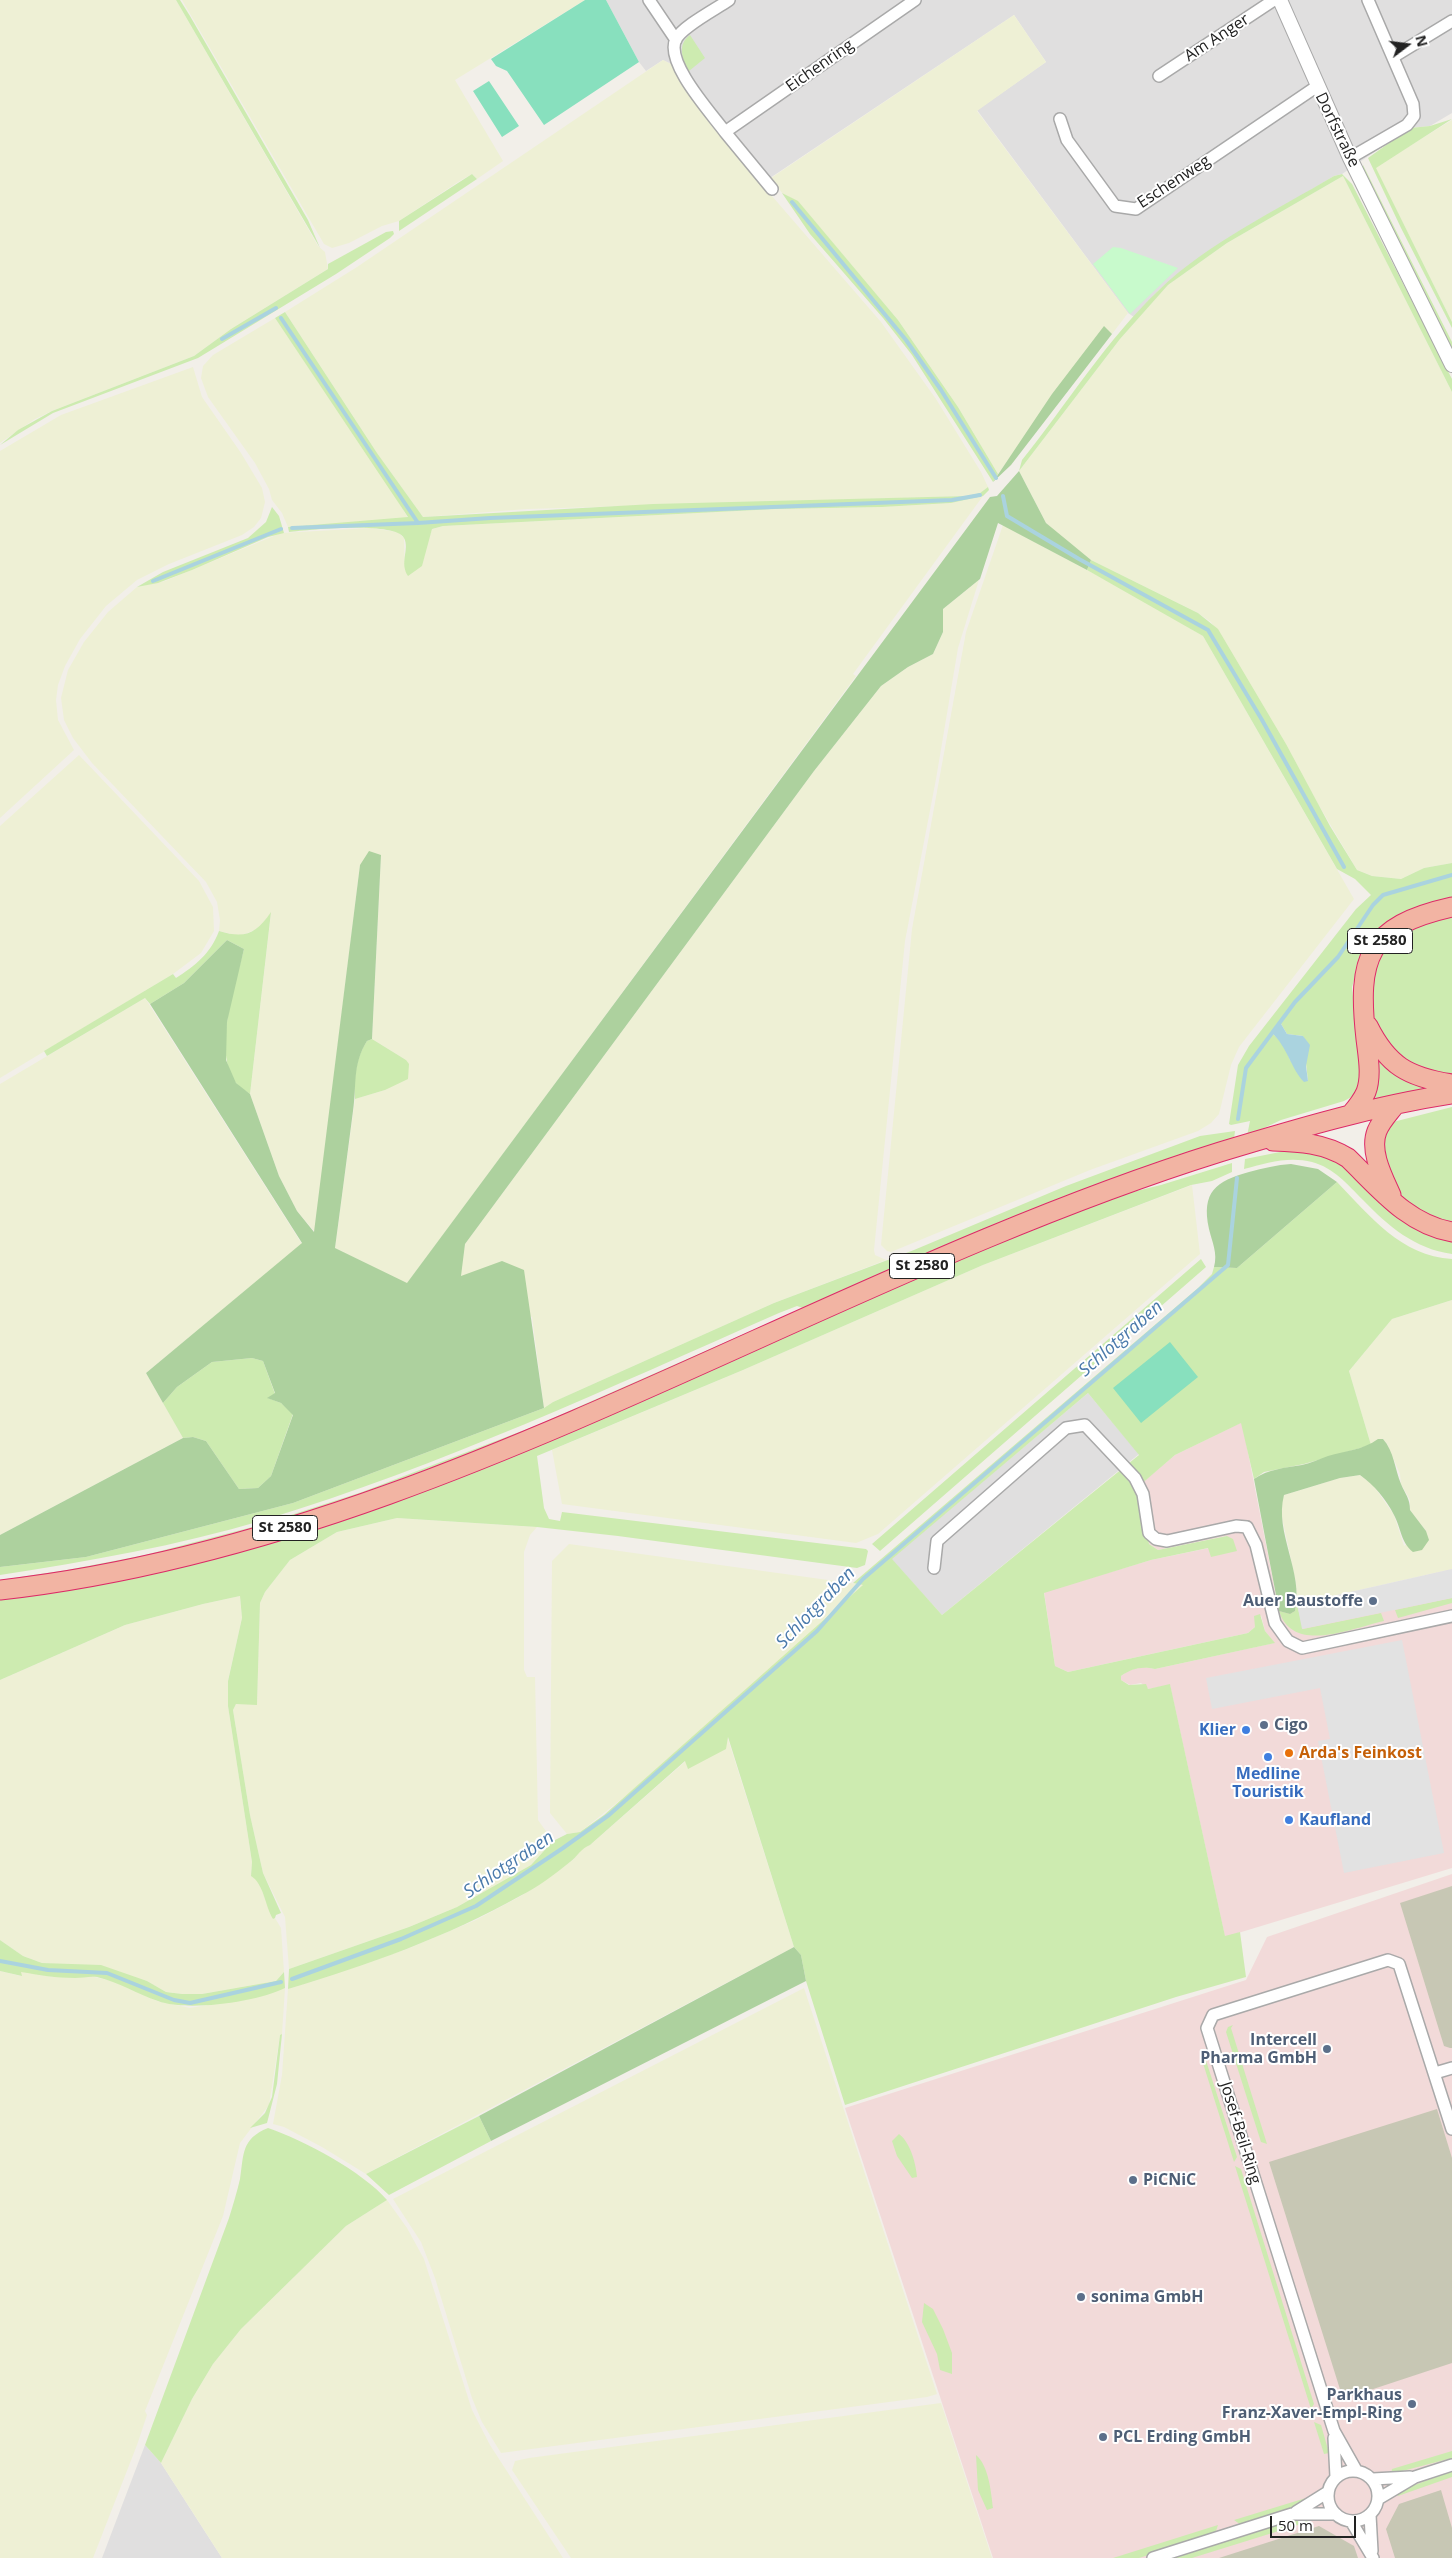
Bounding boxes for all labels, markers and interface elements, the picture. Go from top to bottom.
street label: Am Anger [1181,10,1253,66]
north arrow [1382,20,1432,70]
text: N [1411,33,1433,49]
street label: Eichenring [782,36,858,96]
street label: Dorfstraße [1311,89,1363,171]
street label: Eschenweg [1134,151,1214,213]
road number: St 2580 [1348,928,1412,954]
road number: St 2580 [890,1254,954,1278]
water label: Schlotgraben [1074,1297,1168,1381]
road number: St 2580 [252,1516,318,1540]
water label: Schlotgraben [772,1563,860,1653]
place label: Auer Baustoffe [1243,1591,1363,1611]
marker: Auer Baustoffe [1367,1595,1379,1607]
place label: Cigo [1274,1715,1308,1735]
marker: Cigo [1258,1719,1270,1731]
place label: Klier [1199,1720,1236,1740]
marker: Klier [1240,1724,1252,1736]
place label: Arda's Feinkost [1299,1743,1422,1763]
marker: Arda's Feinkost [1283,1747,1295,1759]
marker: Medline Touristik [1262,1751,1274,1763]
place label: Medline Touristik [1232,1764,1304,1802]
place label: Kaufland [1299,1810,1371,1830]
marker: Kaufland [1283,1814,1295,1826]
water label: Schlotgraben [460,1827,558,1903]
place label: Intercell Pharma GmbH [1200,2030,1317,2068]
marker: Intercell Pharma GmbH [1321,2043,1333,2055]
street label: Josef-Beil-Ring [1215,2079,1265,2187]
place label: PiCNiC [1143,2170,1196,2190]
marker: PiCNiC [1127,2174,1139,2186]
place label: sonima GmbH [1091,2287,1203,2307]
marker: sonima GmbH [1075,2291,1087,2303]
place label: Parkhaus Franz-Xaver-Empl-Ring [1222,2385,1402,2423]
marker: Parkhaus Franz-Xaver-Empl-Ring [1406,2398,1418,2410]
place label: PCL Erding GmbH [1113,2427,1251,2447]
marker: PCL Erding GmbH [1097,2431,1109,2443]
scale bar [1272,2506,1358,2538]
text: 50 m [1278,2515,1313,2535]

